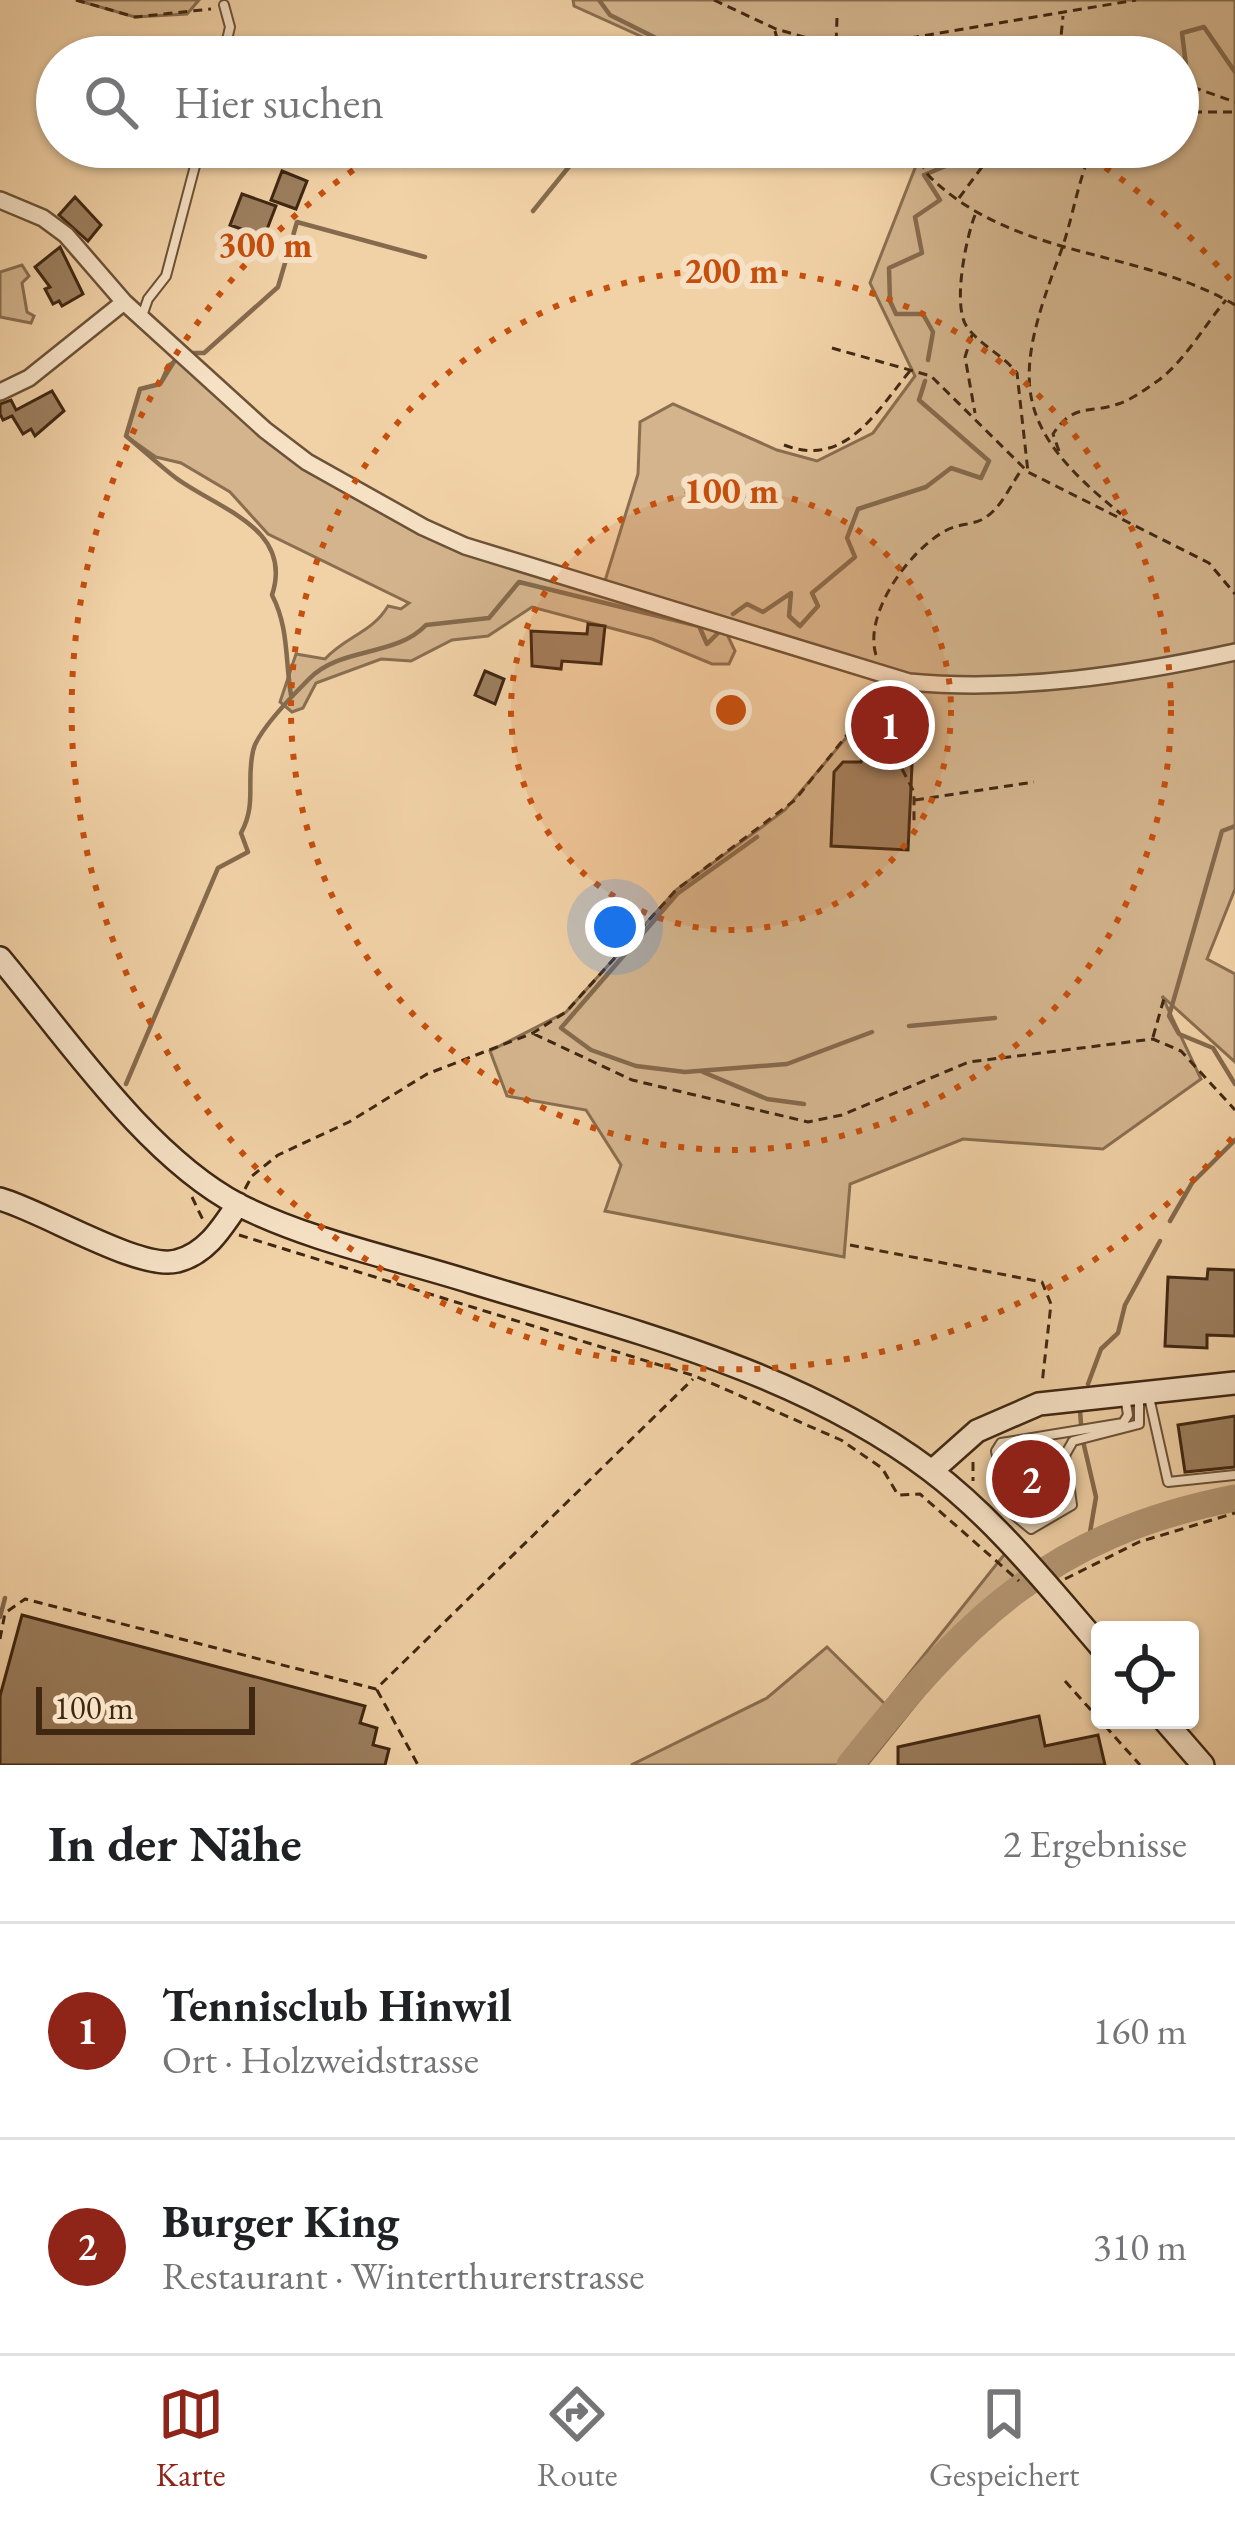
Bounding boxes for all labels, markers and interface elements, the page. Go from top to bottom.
search box [36,36,1199,168]
icon: search [78,69,144,135]
text: Hier suchen [174,73,384,131]
text: 300 m [218,221,312,268]
text: 200 m [684,247,778,294]
text: 100 m [684,467,778,514]
pin: 1 [851,680,929,770]
centre of rings [710,689,752,731]
your location [585,897,645,957]
pin: 2 [992,1434,1070,1524]
map controls [1091,1621,1199,1729]
button: locate [1091,1621,1199,1729]
scale bar [36,1681,255,1734]
text: 100 m [54,1686,134,1729]
text: In der Nähe [48,1810,302,1876]
text: 2 Ergebnisse [1003,1818,1187,1869]
text: Tennisclub Hinwil [162,1976,512,2034]
text: 1 [77,2005,97,2056]
text: 160 m [1093,2005,1187,2056]
text: Ort · Holzweidstrasse [162,2034,479,2085]
text: Burger King [162,2192,399,2250]
text: 2 [77,2221,97,2272]
text: 310 m [1093,2221,1187,2272]
text: Restaurant · Winterthurerstrasse [162,2250,644,2301]
tab: Karte [156,2381,226,2496]
tab: Route [537,2381,618,2496]
tab: Gespeichert [929,2381,1079,2496]

